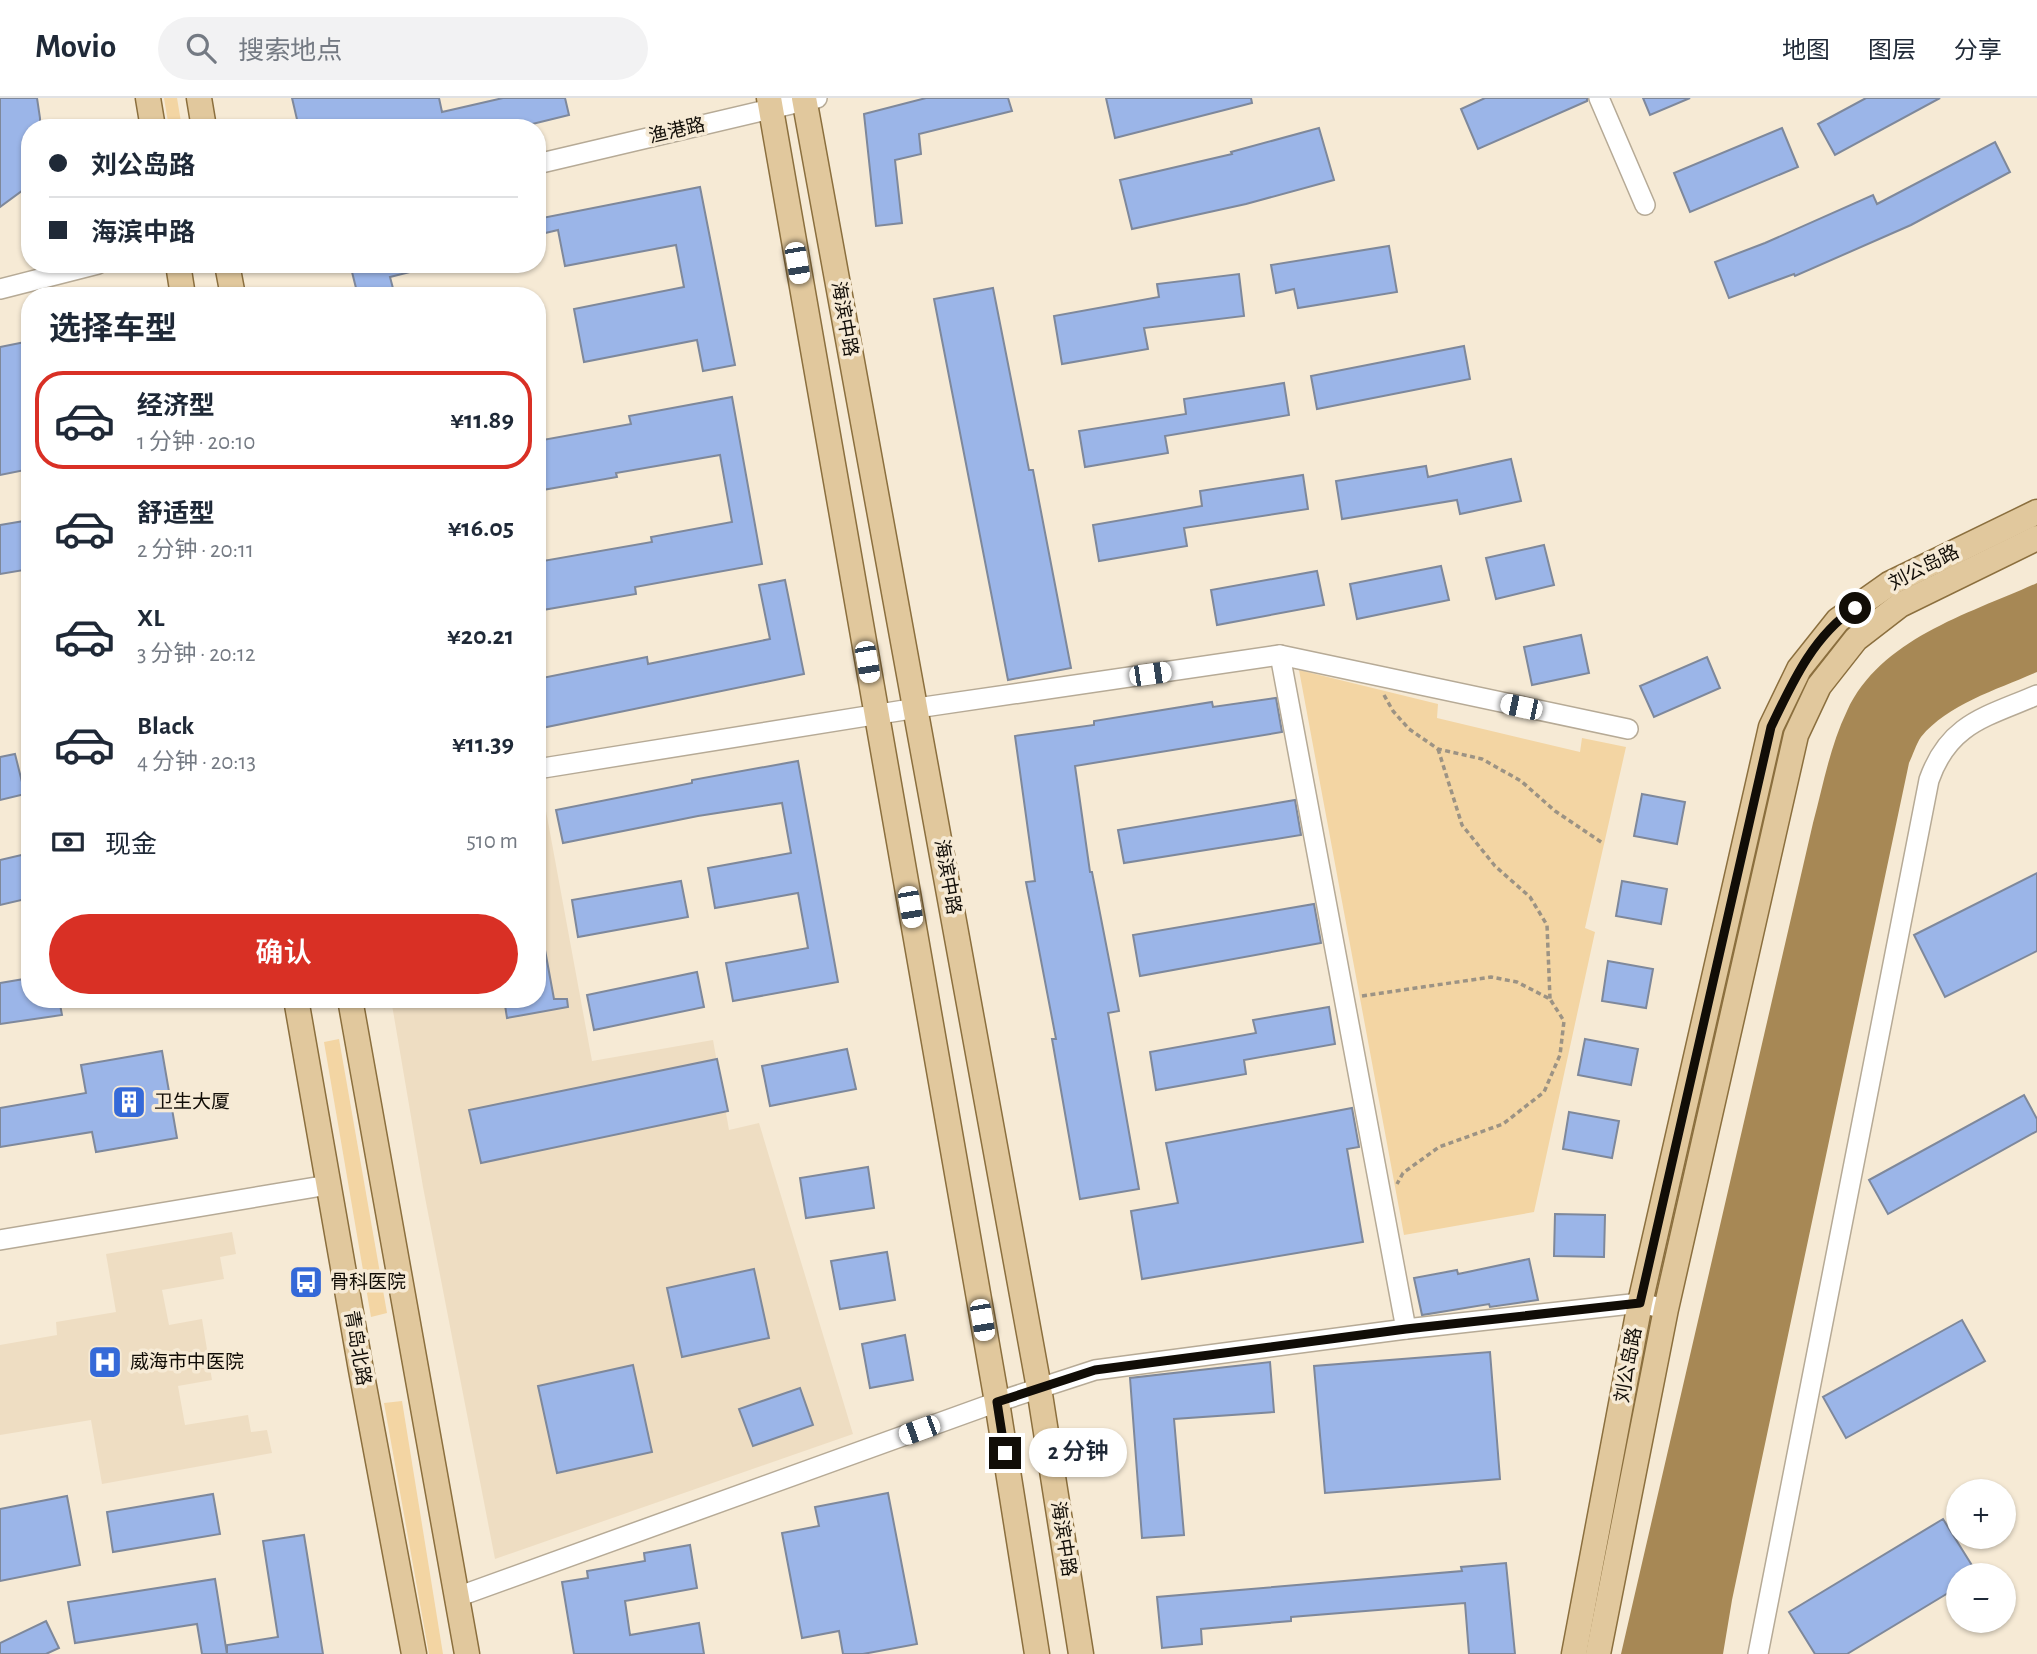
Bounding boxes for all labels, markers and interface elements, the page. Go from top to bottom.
search box [158,17,648,80]
icon: search [182,29,220,67]
text: Movio [35,31,116,64]
text: 搜索地点 [238,38,342,64]
text: 地图 [1782,39,1830,63]
text: 图层 [1868,39,1916,63]
text: 分享 [1954,39,2002,63]
street label: 渔港路 [647,113,707,147]
text: 刘公岛路 [91,153,195,179]
text: 海滨中路 [91,220,195,246]
car [784,240,811,286]
street label: 海滨中路 [828,280,862,358]
text: 选择车型 [49,313,177,345]
icon: car [53,389,116,452]
text: 经济型 [137,393,215,419]
text: ¥11.89 [450,407,514,433]
text: 1 分钟 · 20:10 [137,431,256,454]
icon: car [53,497,116,560]
text: 舒适型 [137,501,215,527]
text: ¥16.05 [448,515,514,541]
text: 2 分钟 · 20:11 [137,539,254,562]
street label: 刘公岛路 [1885,540,1962,594]
route start [1839,592,1871,624]
icon: car [53,605,116,668]
text: XL [137,605,164,631]
text: ¥20.21 [447,623,514,649]
car [854,639,881,685]
text: 3 分钟 · 20:12 [137,643,255,666]
car [1128,661,1173,687]
car [1499,692,1544,722]
icon: car [53,713,116,776]
text: Black [137,713,194,739]
text: ¥11.39 [452,731,514,757]
text: 4 分钟 · 20:13 [137,751,256,774]
icon: cash [49,823,87,861]
text: 510 m [466,830,518,853]
text: 现金 [105,832,157,858]
street label: 海滨中路 [931,838,965,916]
car [897,884,924,930]
button: 确认 [49,914,518,994]
building icon: 卫生大厦 [110,1083,148,1121]
place label: 卫生大厦 [154,1092,230,1112]
bus stop icon: 骨科医院 [287,1263,325,1301]
place label: 骨科医院 [330,1272,406,1292]
car [969,1297,996,1343]
street label: 青岛北路 [341,1309,375,1387]
street label: 刘公岛路 [1611,1326,1645,1404]
hospital icon: 威海市中医院 [86,1343,124,1381]
place label: 威海市中医院 [130,1351,244,1372]
car [896,1413,943,1447]
callout: 2 分钟 [1030,1428,1128,1478]
route end [989,1437,1021,1469]
text: 2 分钟 [1048,1441,1108,1464]
map controls [1946,1479,2016,1633]
button: + [1946,1479,2016,1549]
street label: 海滨中路 [1048,1500,1080,1578]
button: − [1946,1563,2016,1633]

